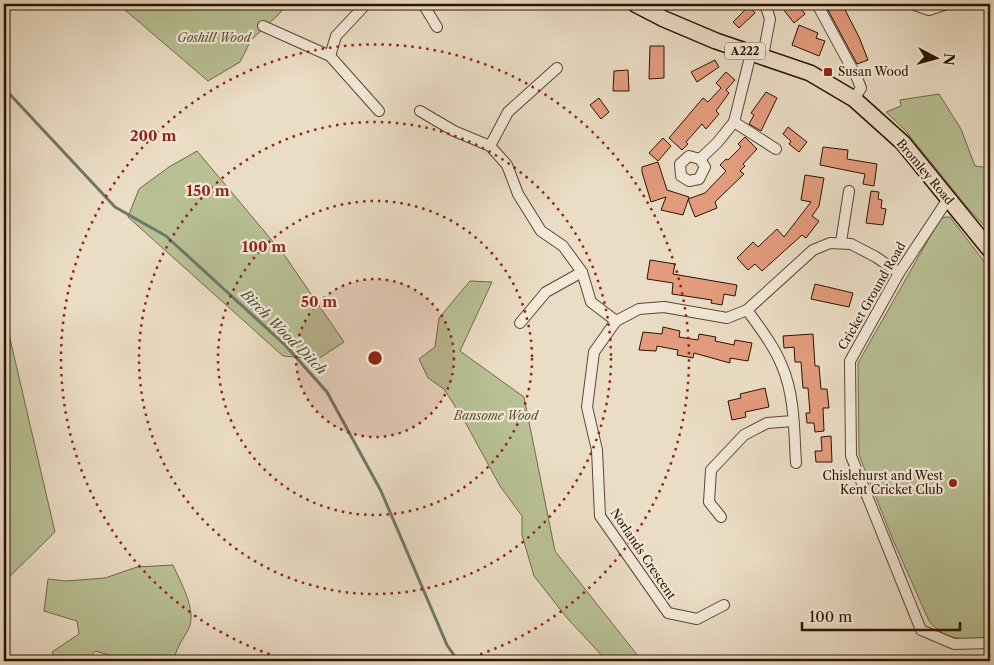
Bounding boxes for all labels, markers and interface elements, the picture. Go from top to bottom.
park label: Goshill Wood [177,30,253,45]
north arrow [912,32,962,82]
road number: A222 [725,42,765,59]
text: N [939,52,959,66]
place label: Susan Wood [838,64,909,79]
marker: Susan Wood [822,66,834,78]
text: 200 m [130,126,176,145]
street label: Bromley Road [894,136,958,208]
text: 150 m [186,181,230,200]
text: 100 m [242,237,286,256]
street label: Cricket Ground Road [835,239,909,352]
water label: Birch Wood Ditch [237,285,331,379]
text: 50 m [301,292,337,311]
centre of rings [366,349,384,367]
park label: Bansome Wood [453,408,540,423]
place label: Chislehurst and West Kent Cricket Club [822,468,944,497]
marker: Chislehurst and West Kent Cricket Club [947,477,959,489]
street label: Norlands Crescent [608,506,680,602]
scale bar [802,600,959,632]
text: 100 m [809,607,852,626]

